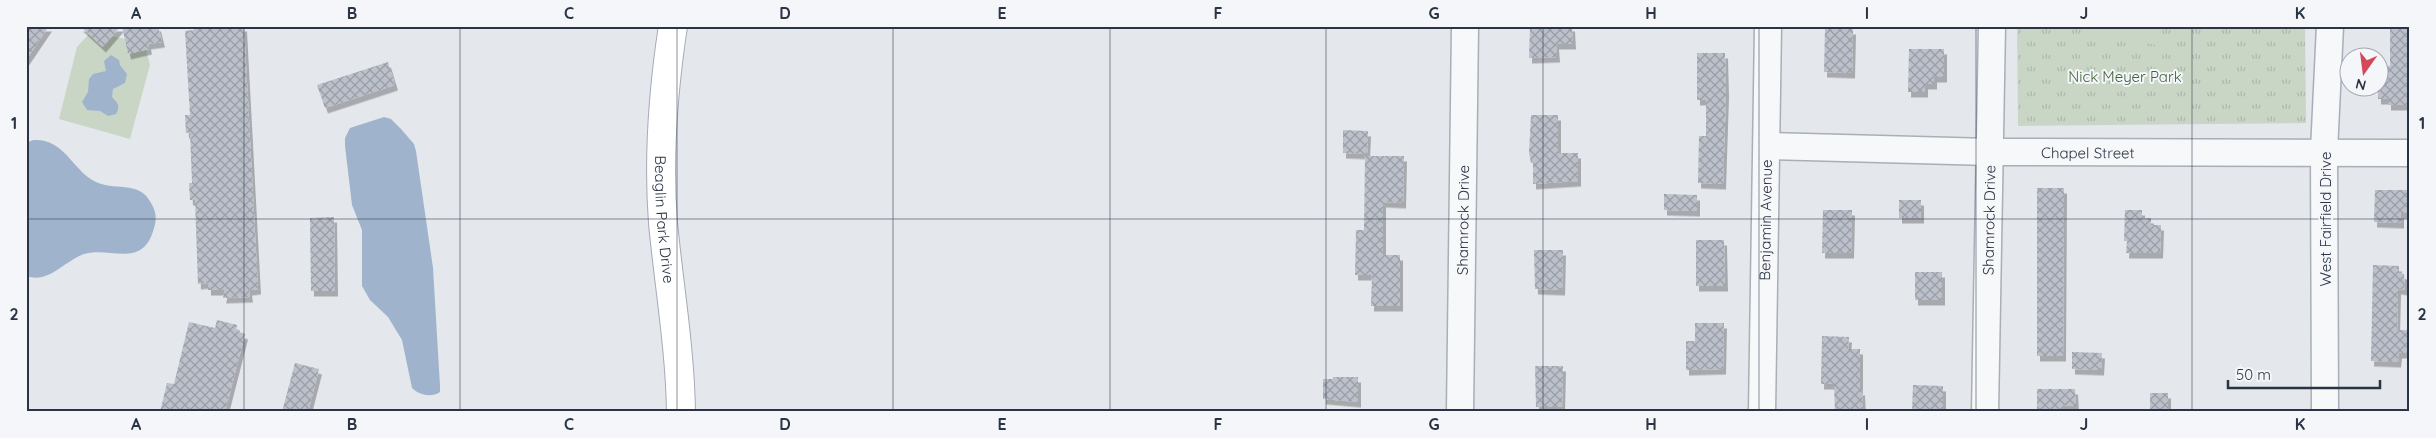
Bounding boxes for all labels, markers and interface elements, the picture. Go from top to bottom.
text: A [131,3,142,23]
text: B [347,3,357,23]
text: C [564,3,574,23]
text: D [779,3,791,23]
text: E [997,3,1007,23]
text: F [1214,3,1223,23]
text: G [1428,3,1440,23]
text: H [1645,3,1657,23]
text: I [1865,3,1869,23]
text: J [2080,3,2088,23]
text: K [2295,3,2305,23]
north arrow [2338,48,2388,98]
park label: Nick Meyer Park [2068,67,2182,86]
text: N [2354,75,2368,95]
text: 1 [11,113,17,133]
text: 1 [2419,113,2425,133]
street label: Chapel Street [2041,143,2135,162]
street label: West Fairfield Drive [2316,152,2335,286]
street label: Beaglin Park Drive [652,155,679,284]
street label: Benjamin Avenue [1755,159,1775,281]
street label: Shamrock Drive [1452,165,1473,275]
street label: Shamrock Drive [1978,165,1999,275]
text: 2 [9,304,19,324]
text: 2 [2417,304,2427,324]
scale bar [2228,358,2381,390]
text: 50 m [2236,365,2271,384]
text: A [131,414,142,434]
text: B [347,414,357,434]
text: C [564,414,574,434]
text: D [779,414,791,434]
text: E [997,414,1007,434]
text: F [1214,414,1223,434]
text: G [1428,414,1440,434]
text: H [1645,414,1657,434]
text: I [1865,414,1869,434]
text: J [2080,414,2088,434]
text: K [2295,414,2305,434]

